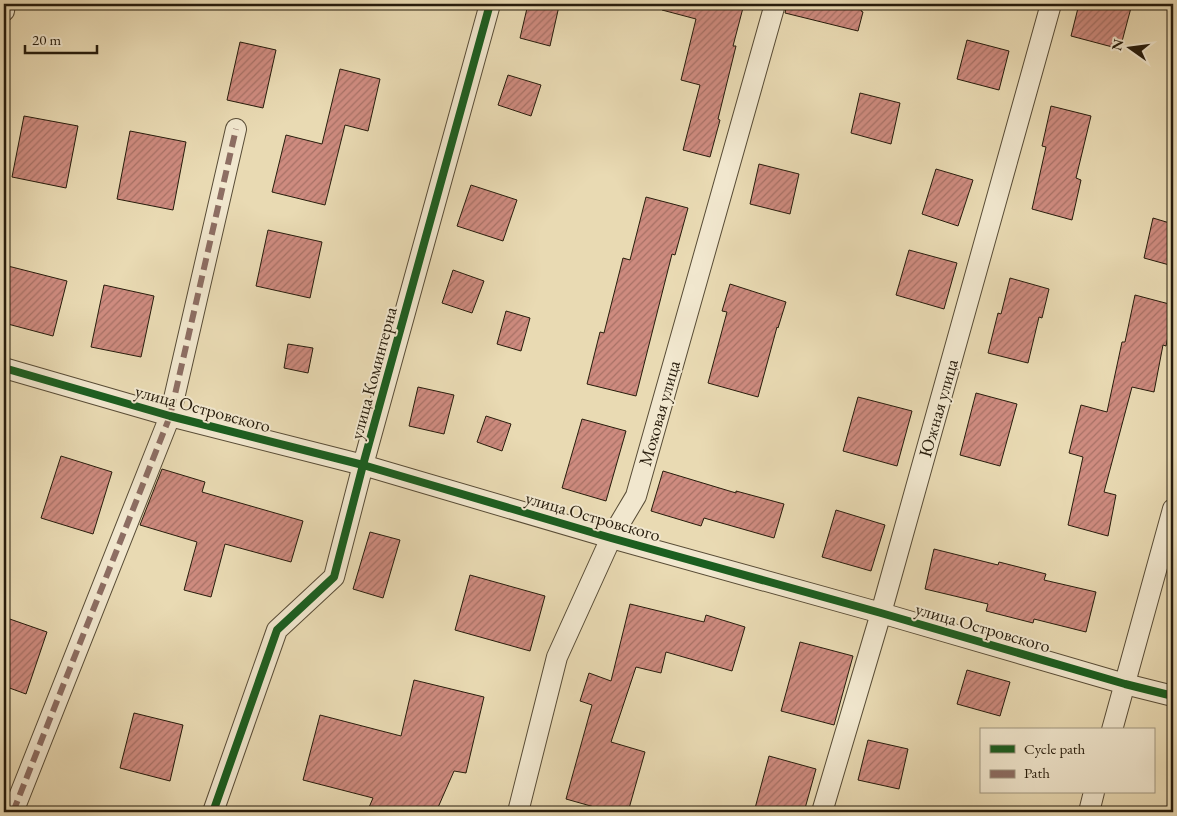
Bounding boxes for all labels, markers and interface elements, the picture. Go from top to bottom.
scale bar [25,22,98,54]
north arrow [1104,22,1154,72]
text: 20 m [32,30,61,49]
text: N [1107,37,1128,53]
street label: улица Коминтерна [344,303,402,442]
street label: Южная улица [913,355,963,460]
street label: Моховая улица [633,357,685,468]
street label: улица Островского [133,379,273,437]
street label: улица Островского [523,486,663,546]
street label: улица Островского [913,597,1053,657]
legend [980,728,1154,794]
text: Cycle path [1024,739,1086,758]
text: Path [1024,763,1050,782]

